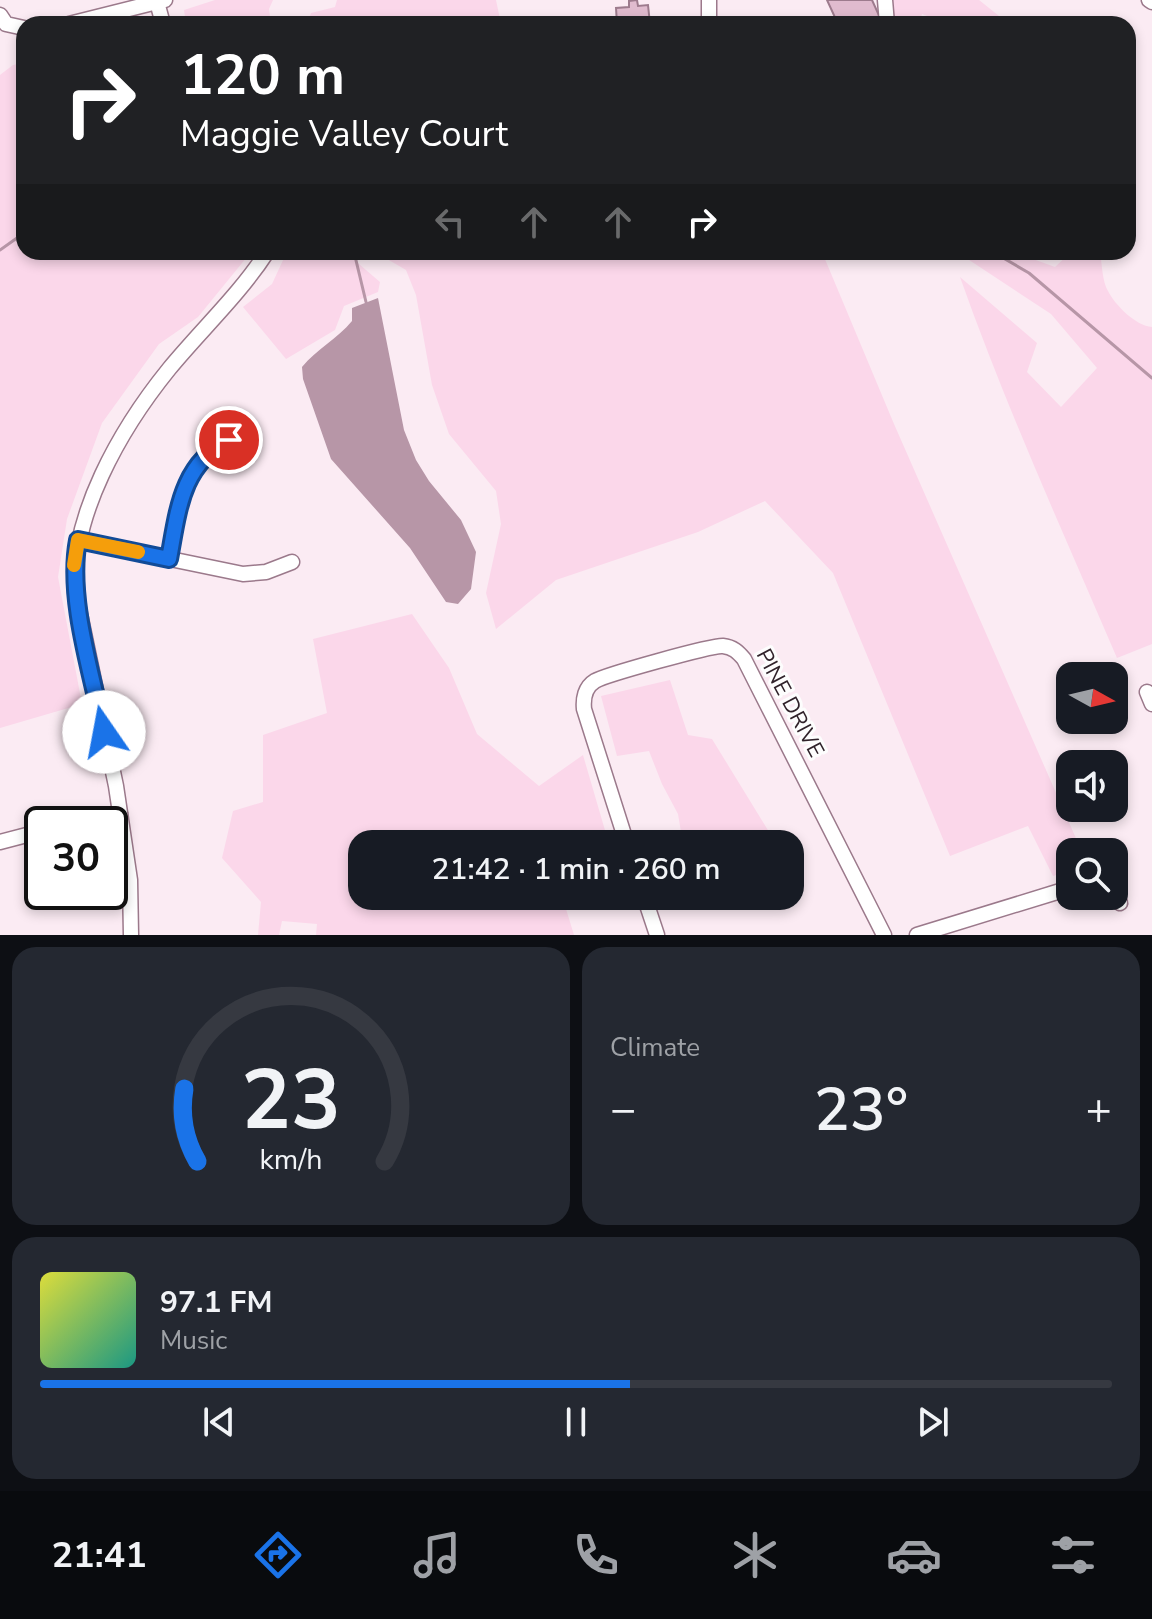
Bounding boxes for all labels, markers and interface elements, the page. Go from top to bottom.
text: 120 m [180,37,345,114]
icon: right [48,48,152,152]
text: Maggie Valley Court [180,110,508,159]
icon: left [428,200,472,244]
icon: ahead [512,200,556,244]
icon: ahead [596,200,640,244]
icon: right [680,200,724,244]
pin [195,406,263,474]
icon: arrive [207,418,251,462]
street label: PINE DRIVE [749,643,831,763]
north arrow [1056,662,1128,734]
map controls [1056,662,1128,910]
position arrow [62,690,146,774]
button: sound [1056,750,1128,822]
speed limit sign: 30 [24,806,128,910]
button: search [1056,838,1128,910]
text: 21:42 · 1 min · 260 m [431,849,721,890]
text: Climate [610,1030,700,1065]
text: 23 [241,1044,341,1157]
text: 23° [814,1069,908,1151]
text: − [610,1080,636,1140]
text: + [1086,1080,1112,1140]
text: km/h [260,1140,322,1179]
text: 97.1 FM [160,1282,272,1323]
text: Music [160,1323,227,1358]
icon: previous [197,1400,241,1444]
icon: pause [554,1400,598,1444]
icon: next [911,1400,955,1444]
icon: directions [250,1527,306,1583]
icon: music [409,1527,465,1583]
icon: phone [568,1527,624,1583]
icon: climate [727,1527,783,1583]
icon: car [886,1527,942,1583]
icon: filters [1045,1527,1101,1583]
text: 21:41 [51,1531,147,1580]

